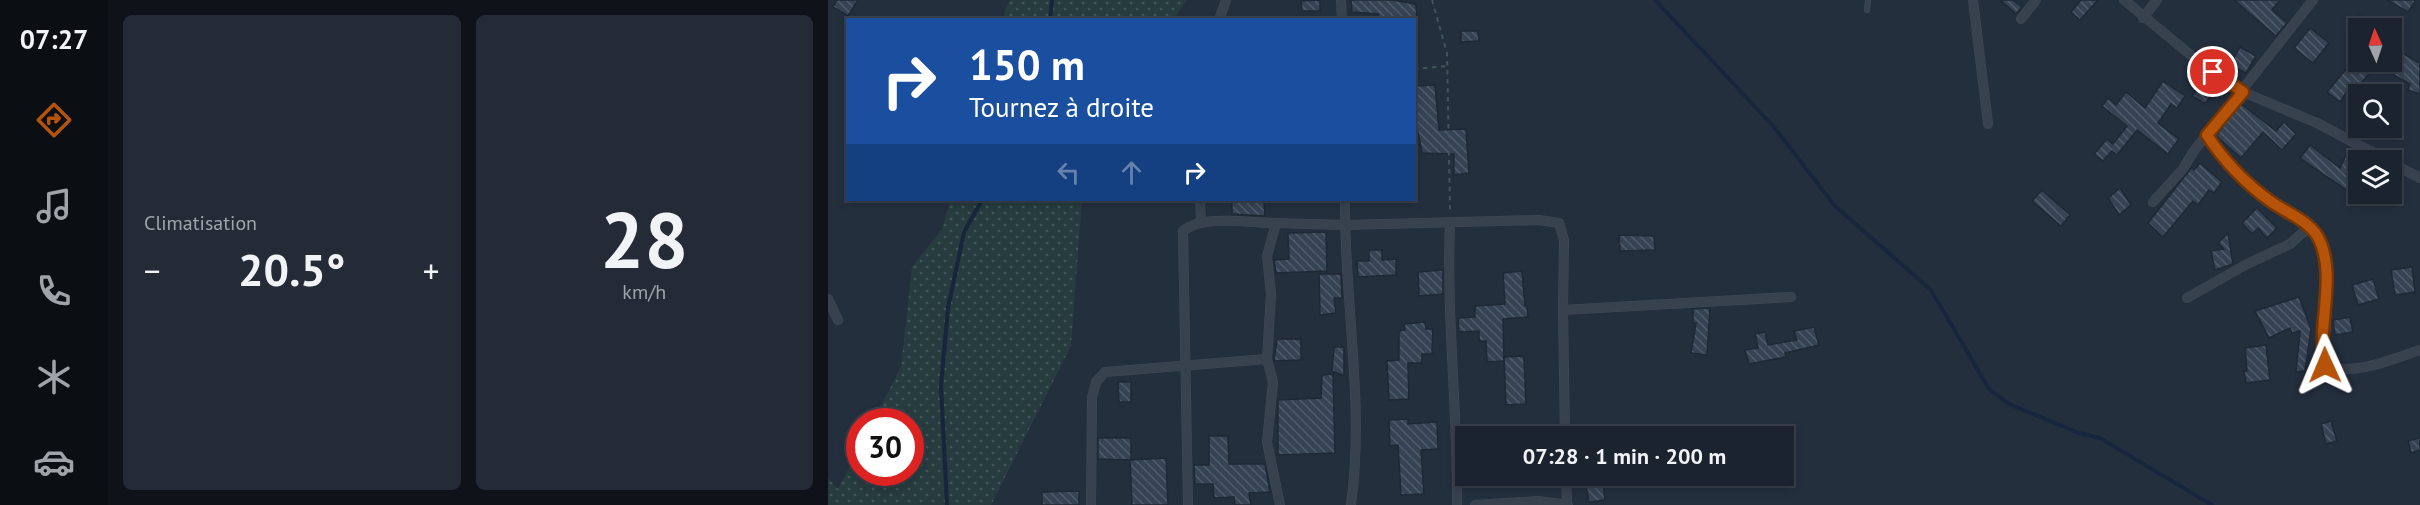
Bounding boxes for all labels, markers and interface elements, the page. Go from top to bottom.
north arrow [2348,18,2402,72]
map controls [2348,18,2402,204]
text: 07:27 [20,22,88,56]
text: 150 m [969,37,1085,92]
icon: right [870,42,948,120]
pin [2187,46,2238,97]
icon: arrive [2196,55,2229,88]
button: search [2348,84,2402,138]
text: Tournez à droite [969,90,1154,124]
icon: directions [33,99,75,141]
button: layers [2348,150,2402,204]
icon: left [1052,156,1085,189]
icon: ahead [1115,156,1148,189]
icon: right [1178,156,1211,189]
icon: music [33,185,75,227]
text: 28 [600,189,688,290]
text: Climatisation [144,210,257,236]
text: 20.5° [238,240,345,298]
text: − [144,249,161,292]
text: + [423,249,440,292]
icon: phone [33,270,75,312]
text: km/h [622,279,666,305]
position arrow [2293,333,2357,397]
icon: climate [33,356,75,398]
speed limit sign: 30 [846,408,924,486]
icon: car [33,441,75,483]
text: 07:28 · 1 min · 200 m [1523,442,1726,470]

